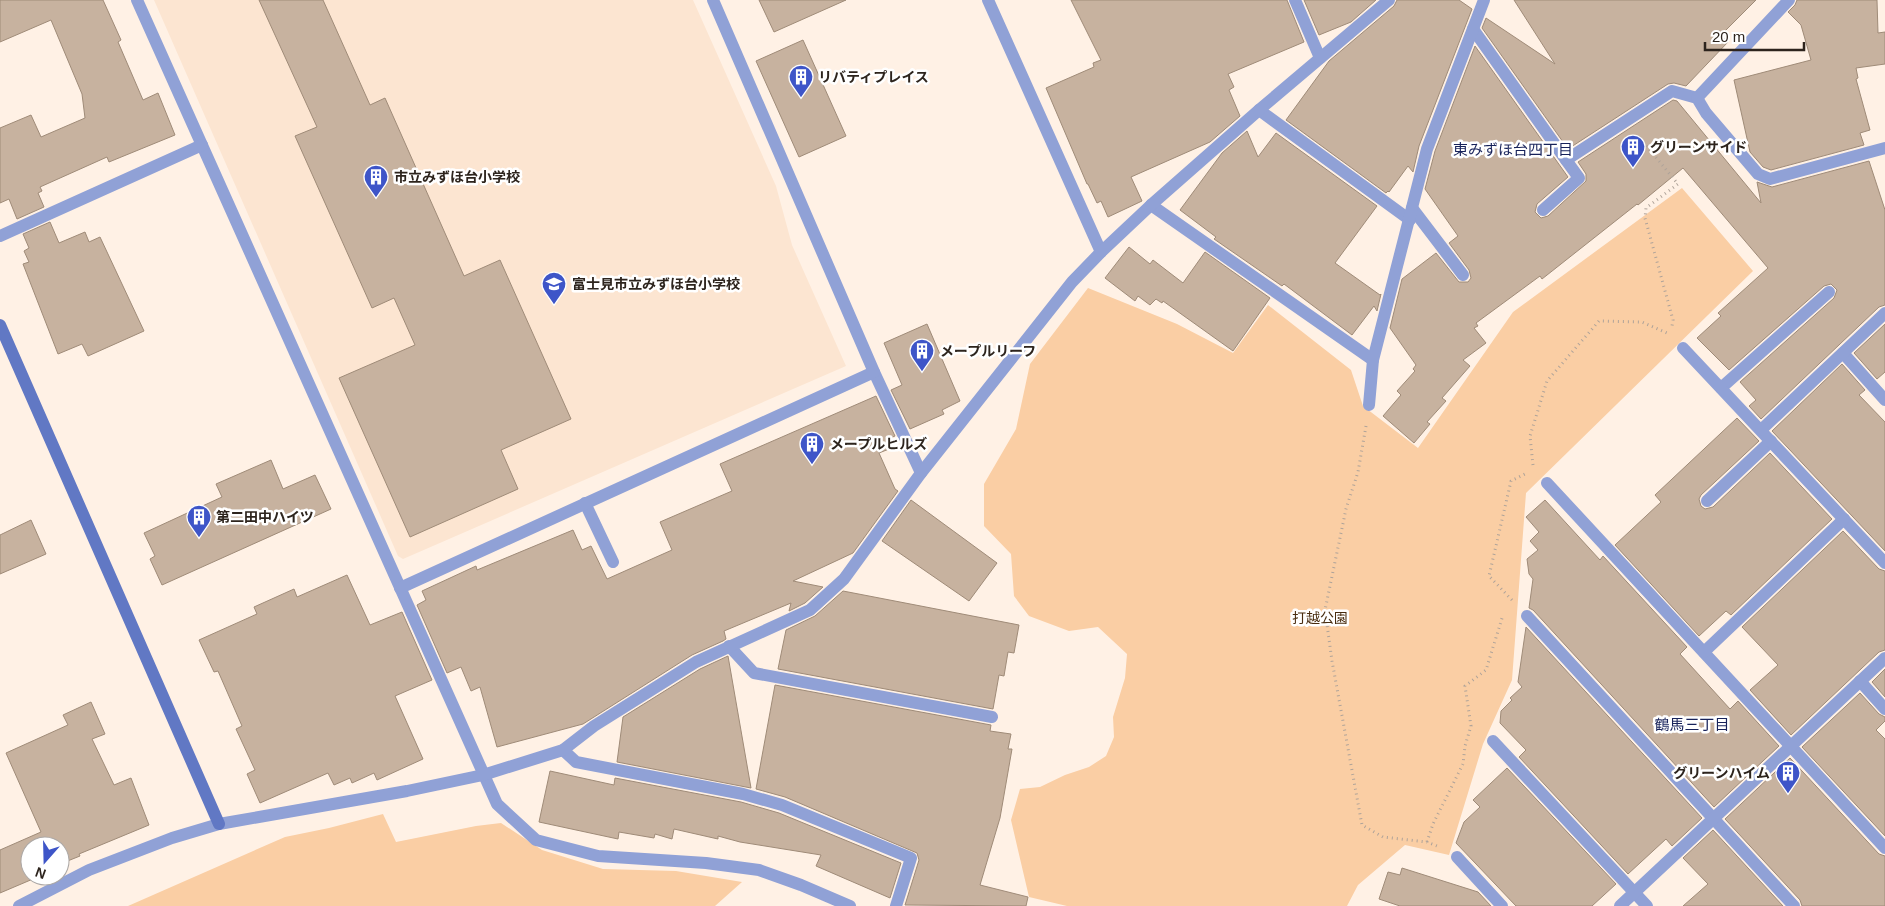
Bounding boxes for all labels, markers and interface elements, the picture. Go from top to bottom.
scale bar [1705,20,1804,52]
text: 20 m [1712,28,1745,45]
building icon: リバティプレイス [788,64,814,98]
place label: リバティプレイス [818,69,929,85]
building icon: グリーンサイド [1620,134,1646,168]
place label: グリーンサイド [1650,139,1747,155]
district label: 東みずほ台四丁目 [1453,141,1573,158]
building icon: 市立みずほ台小学校 [363,164,389,198]
place label: 市立みずほ台小学校 [394,169,520,185]
school or university icon: 富士見市立みずほ台小学校 [541,271,567,305]
place label: 富士見市立みずほ台小学校 [572,276,740,292]
building icon: メープルリーフ [909,338,935,372]
place label: メープルリーフ [940,343,1036,359]
building icon: メープルヒルズ [799,431,825,465]
place label: メープルヒルズ [830,436,927,452]
building icon: 第二田中ハイツ [186,504,212,538]
place label: 第二田中ハイツ [216,509,314,525]
park label: 打越公園 [1292,610,1348,626]
district label: 鶴馬三丁目 [1654,716,1730,733]
building icon: グリーンハイム [1775,760,1801,794]
place label: グリーンハイム [1673,765,1770,781]
north arrow [20,836,70,886]
text: N [33,864,48,882]

